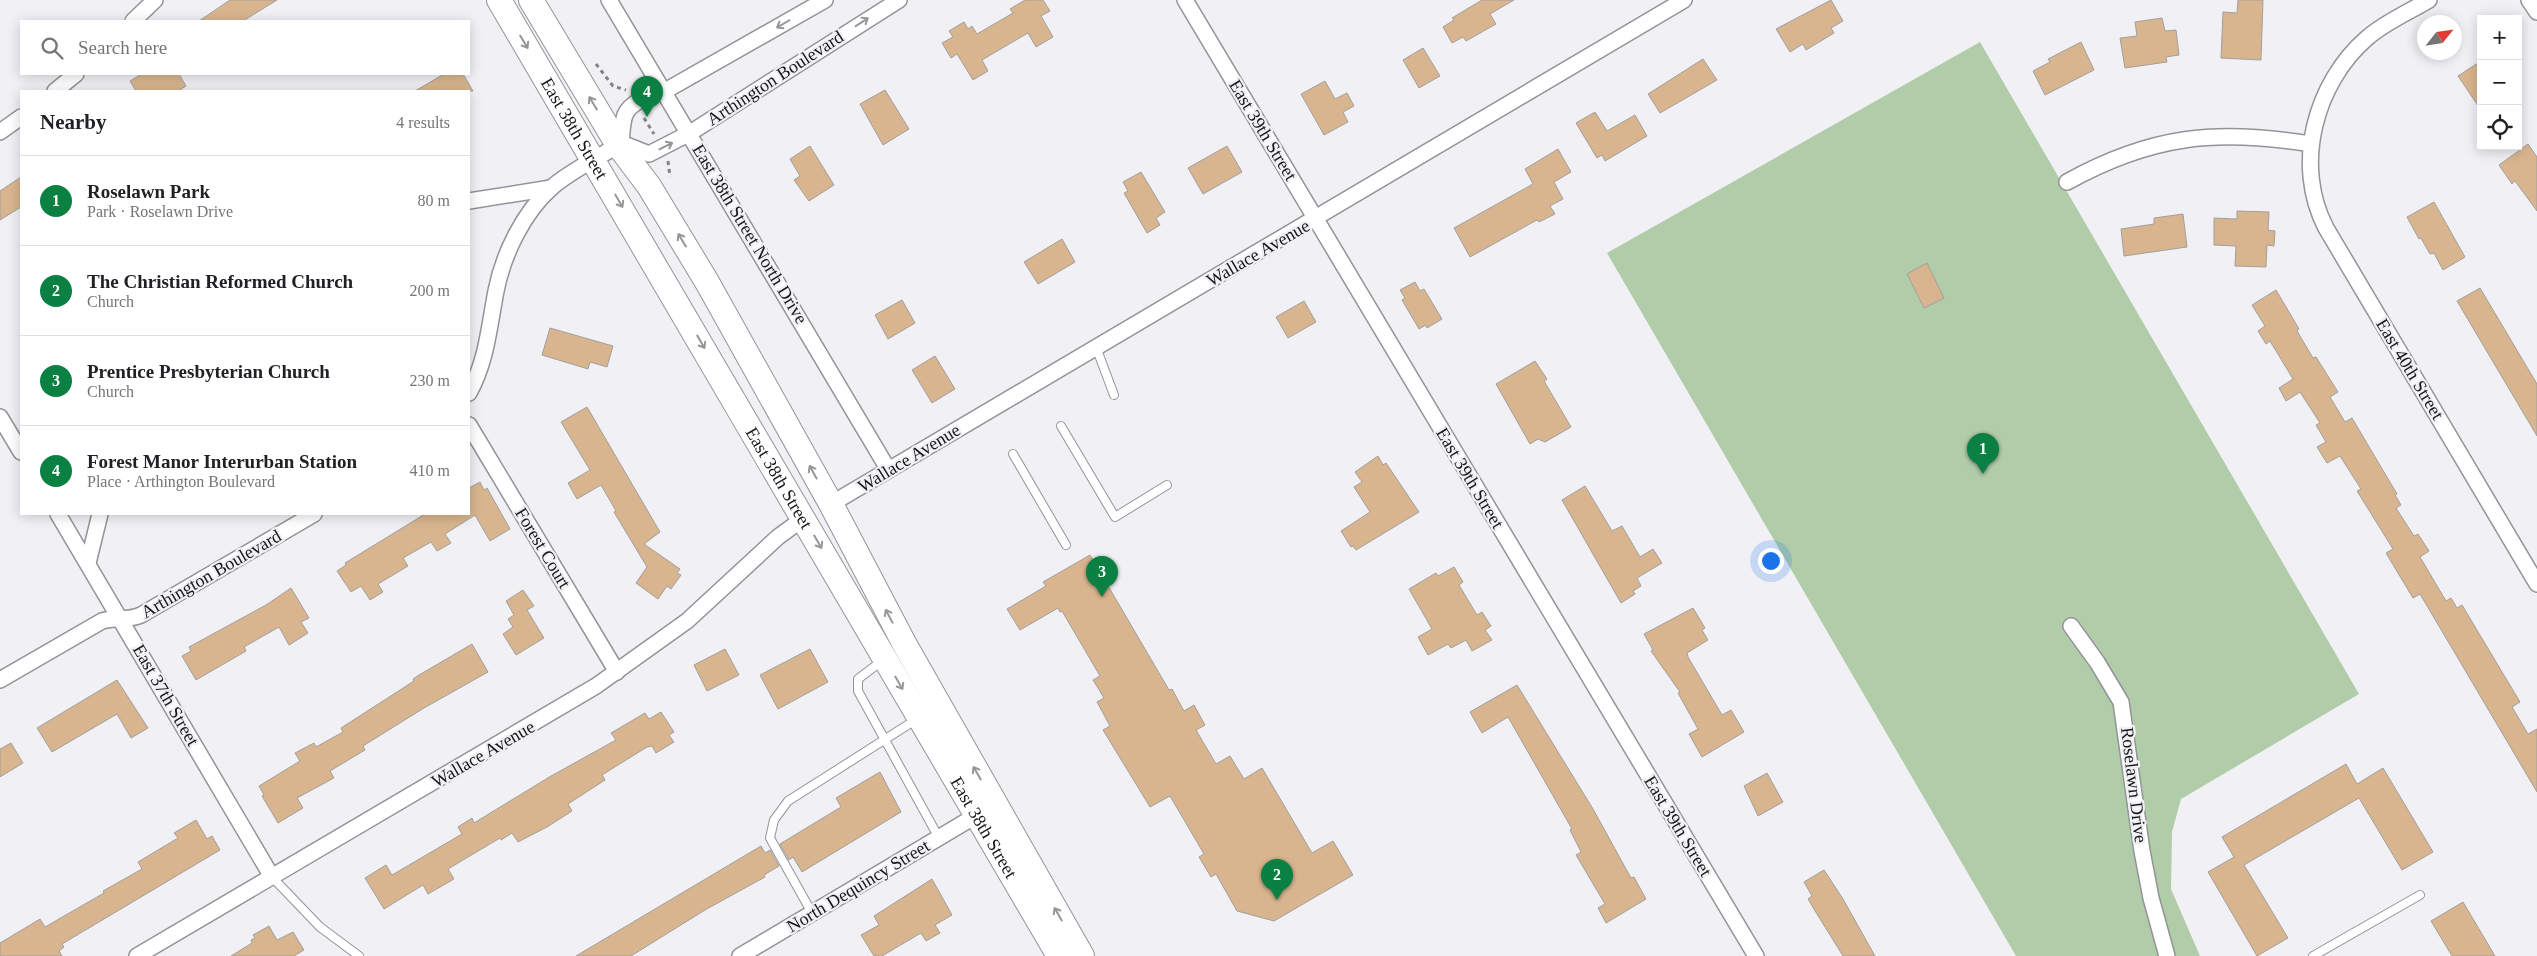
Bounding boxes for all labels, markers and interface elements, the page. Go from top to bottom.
north arrow [2417,15,2462,60]
map controls [2477,15,2522,150]
button: + [2477,15,2522,60]
one-way arrow [855,17,869,27]
search box [20,20,470,75]
one-way arrow [776,20,791,29]
street label: Arthington Boulevard [703,26,847,130]
icon: search [38,34,66,62]
one-way arrow [520,34,530,48]
text: Search here [78,37,167,58]
button: − [2477,60,2522,105]
street label: East 38th Street [537,74,612,183]
pin: 4 [631,76,663,117]
street label: East 39th Street [1225,76,1301,184]
one-way arrow [587,97,597,111]
button: locate [2477,105,2522,150]
text: Nearby [40,110,107,134]
text: 4 results [396,114,450,131]
one-way arrow [658,141,673,151]
street label: East 38th Street North Drive [688,141,812,327]
text: Roselawn Park [87,181,210,202]
text: 1 [52,192,60,209]
text: 80 m [418,192,450,209]
one-way arrow [614,194,624,208]
text: Park · Roselawn Drive [87,203,233,220]
street label: Wallace Avenue [1203,215,1313,291]
one-way arrow [676,234,686,248]
text: The Christian Reformed Church [87,271,353,292]
text: 2 [52,282,60,299]
text: 200 m [410,282,450,299]
text: Church [87,293,134,310]
street label: East 40th Street [2372,315,2448,423]
one-way arrow [696,334,706,348]
text: Prentice Presbyterian Church [87,361,330,382]
text: 3 [52,372,60,389]
text: 230 m [410,372,450,389]
text: Church [87,383,134,400]
street label: Wallace Avenue [854,420,964,496]
street label: East 38th Street [742,424,816,532]
street label: East 39th Street [1432,424,1508,532]
pin: 1 [1967,433,1999,474]
text: Forest Manor Interurban Station [87,451,357,472]
text: 4 [52,462,60,479]
text: 410 m [410,462,450,479]
one-way arrow [808,465,818,480]
text: Place · Arthington Boulevard [87,473,275,490]
street label: Forest Court [511,504,575,592]
street label: Arthington Boulevard [137,526,285,622]
one-way arrow [813,535,823,550]
your location [1758,548,1784,574]
pin: 3 [1086,556,1118,597]
one-way arrow [884,608,894,623]
street label: East 37th Street [129,641,203,749]
one-way arrow [894,676,904,690]
street label: Wallace Avenue [428,716,538,792]
street label: Roselawn Drive [2117,726,2151,844]
one-way arrow [972,766,982,780]
street label: East 39th Street [1640,772,1716,880]
street label: East 38th Street [946,773,1021,882]
street label: North Dequincy Street [783,835,933,937]
pin: 2 [1261,859,1293,900]
one-way arrow [1053,906,1063,921]

